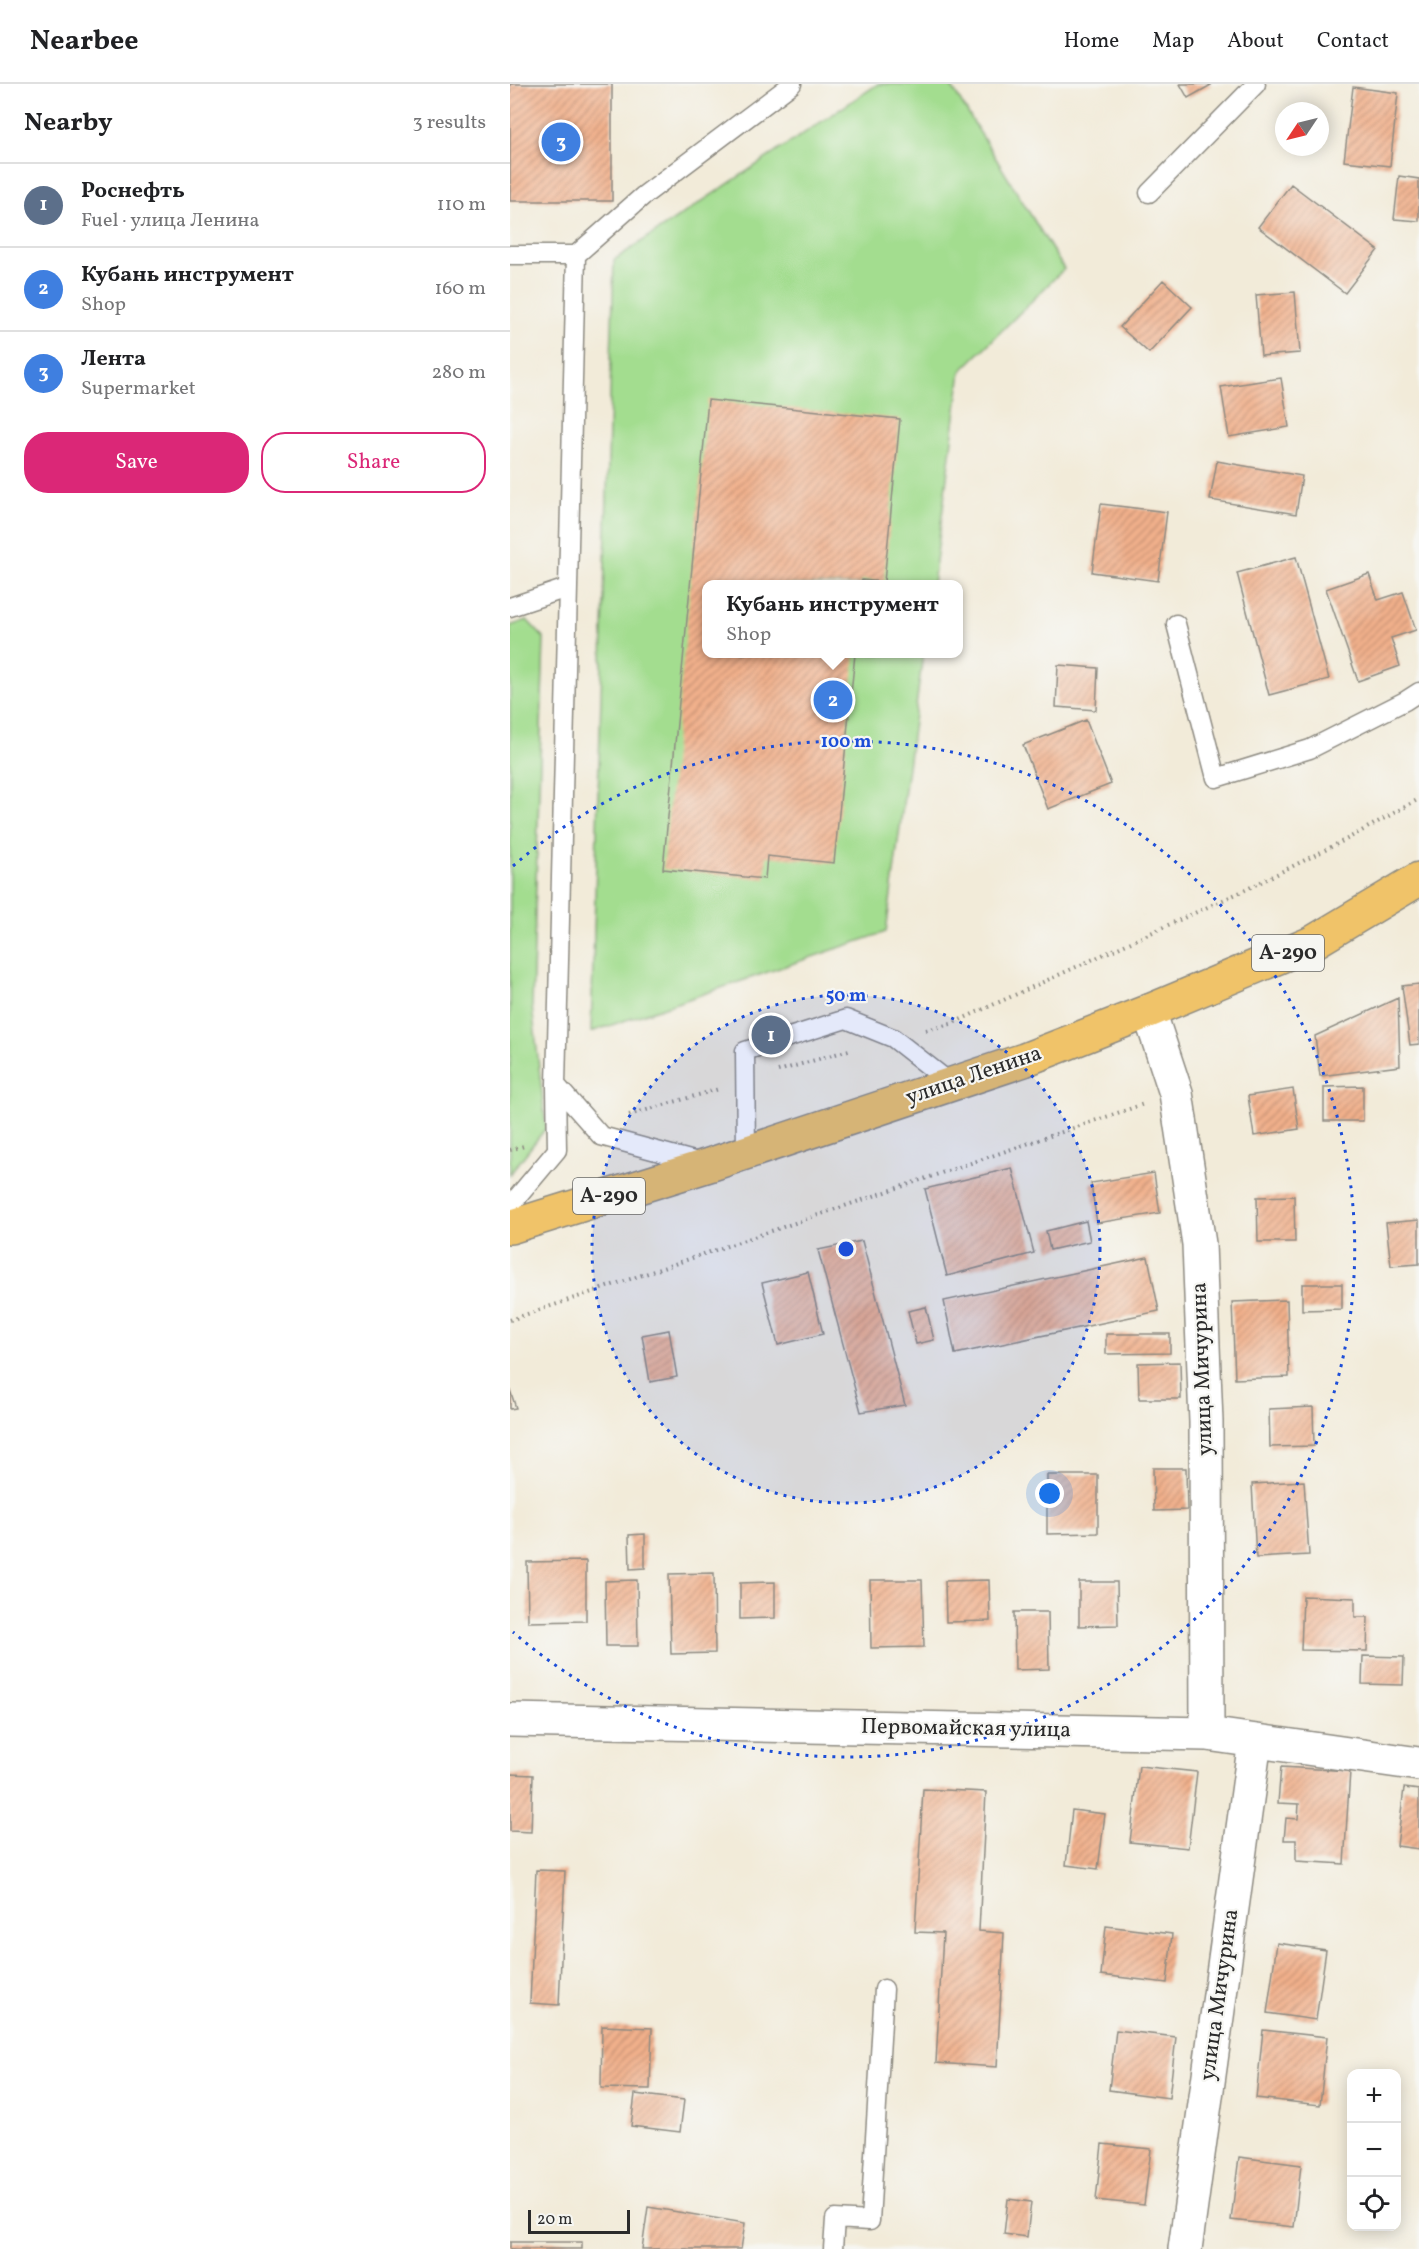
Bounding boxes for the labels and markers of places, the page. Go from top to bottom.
pin: 3 [542,120,580,164]
pin: 2 [814,678,852,722]
pin: 1 [752,1012,790,1058]
centre of rings [836,1239,856,1259]

